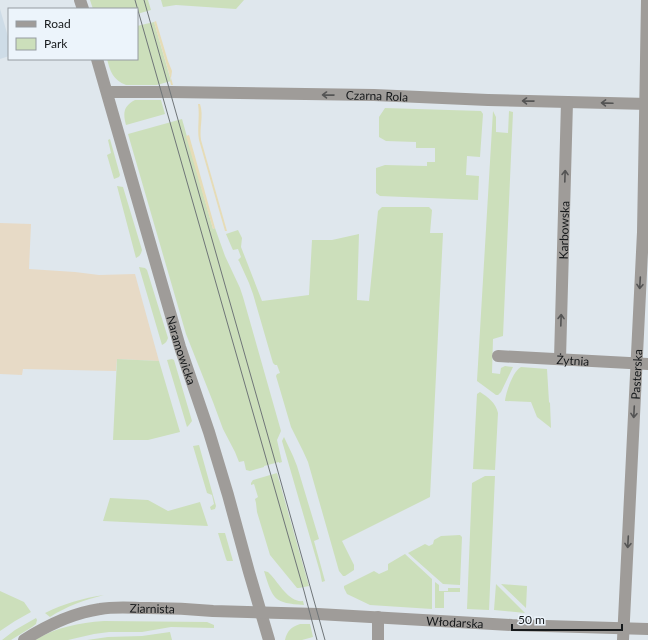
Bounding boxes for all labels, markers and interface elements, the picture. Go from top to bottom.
legend [8,8,138,60]
text: Road [44,16,71,31]
text: Park [44,36,68,51]
street label: Czarna Rola [346,87,408,104]
one-way arrow [322,91,335,98]
one-way arrow [522,97,535,104]
one-way arrow [601,99,614,107]
one-way arrow [562,170,569,183]
street label: Karbowska [555,201,572,259]
one-way arrow [637,276,644,289]
street label: Naramowicka [164,314,200,387]
one-way arrow [557,314,565,327]
street label: Pasterska [627,349,645,400]
street label: Żytnia [556,352,590,368]
one-way arrow [630,405,638,418]
one-way arrow [624,535,631,548]
street label: Ziarnista [129,600,175,616]
scale bar [512,606,622,632]
text: 50 m [518,612,545,627]
street label: Włodarska [426,613,484,631]

